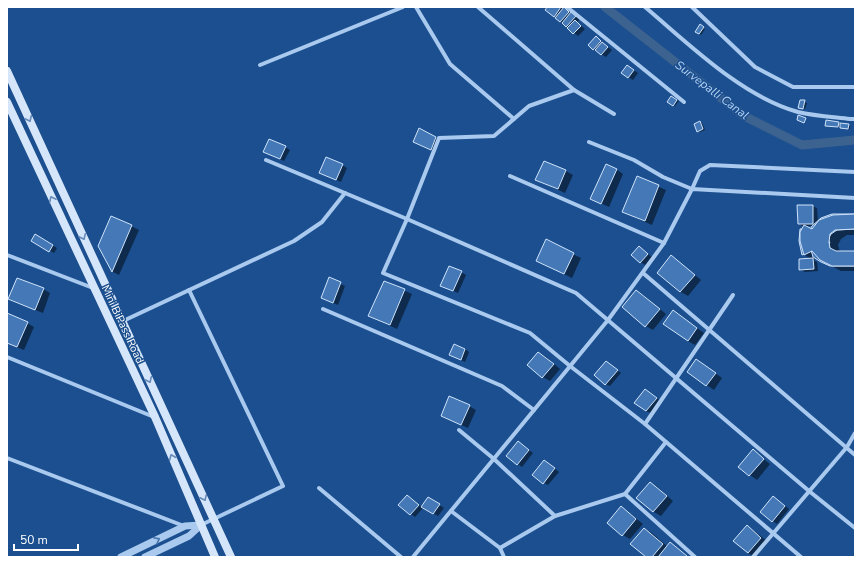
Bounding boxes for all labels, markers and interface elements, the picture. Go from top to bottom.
water label: Survepalli Canal [672,57,753,123]
one-way arrow [24,114,32,122]
one-way arrow [49,196,57,204]
one-way arrow [79,233,87,240]
street label: Mini BiPass Road [98,282,147,366]
one-way arrow [145,377,153,384]
one-way arrow [169,453,177,461]
one-way arrow [199,494,207,502]
scale bar [14,526,78,552]
text: 50 m [20,532,48,548]
one-way arrow [152,537,160,545]

